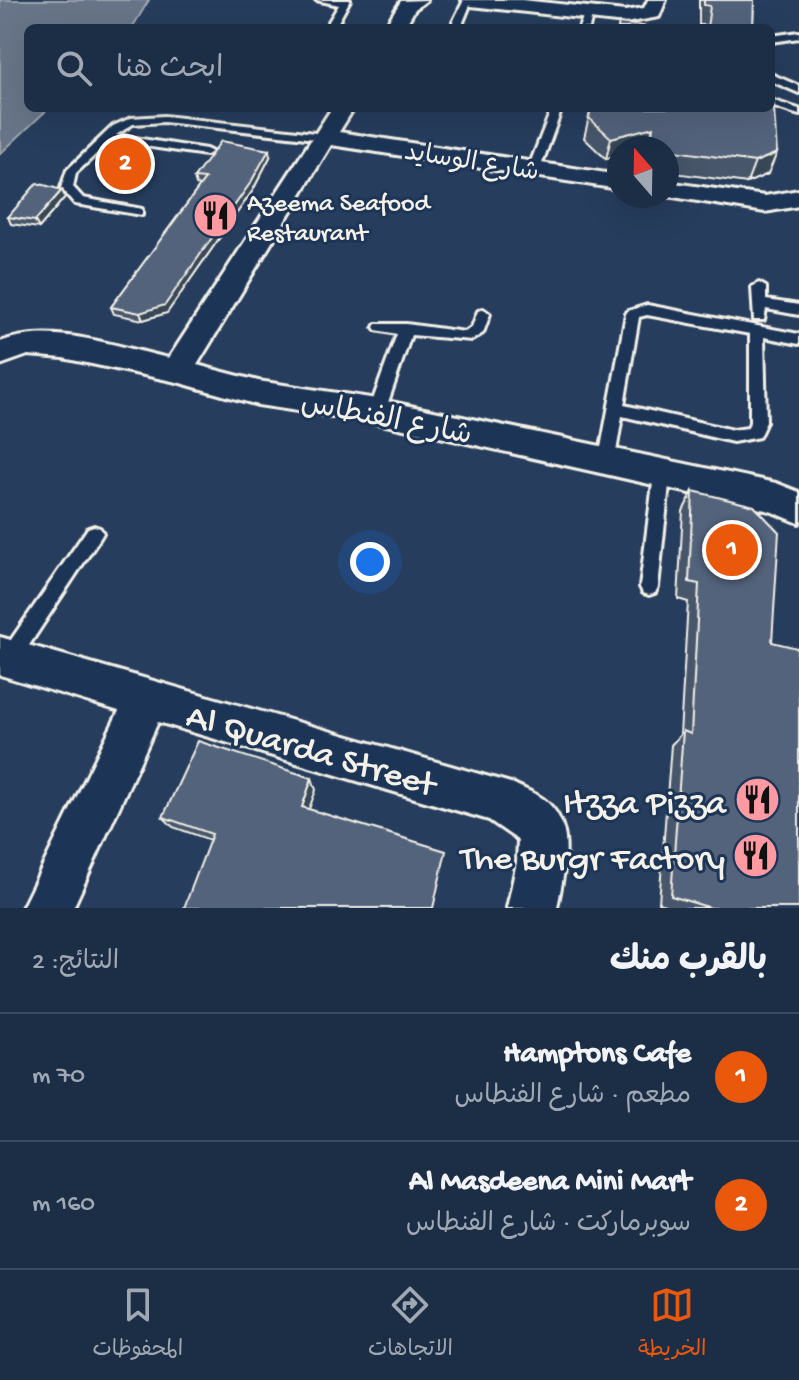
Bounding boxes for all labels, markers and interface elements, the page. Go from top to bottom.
search box [24,24,775,112]
icon: search [52,46,96,90]
text: ابحث هنا [116,53,223,88]
pin: 2 [99,134,151,194]
north arrow [607,136,679,208]
street label: شارع الوسايد [402,139,541,190]
place label: Azeema Seafood Restaurant [247,190,432,251]
restaurant icon: Azeema Seafood Restaurant [192,192,240,240]
street label: شارع الفنطاس [298,388,475,455]
pin: 1 [706,520,758,580]
your location [350,542,390,582]
street label: Al Quarda Street [181,697,443,810]
restaurant icon: Itzza Pizza [733,775,781,823]
place label: Itzza Pizza [563,784,727,827]
restaurant icon: The Burgr Factory [732,831,780,879]
place label: The Burgr Factory [458,840,725,883]
text: بالقرب منك [610,943,767,983]
text: النتائج: 2 [32,948,119,979]
text: Hamptons Cafe [503,1038,691,1073]
text: 70 m [32,1062,85,1093]
text: 1 [736,1062,746,1093]
text: مطعم · شارع الفنطاس [455,1082,691,1113]
text: Al Masdeena Mini Mart [409,1166,691,1201]
text: 160 m [32,1190,95,1221]
text: 2 [735,1190,747,1221]
text: سوبرماركت · شارع الفنطاس [406,1210,691,1241]
tab: المحفوظات [92,1283,183,1367]
tab: الاتجاهات [368,1283,453,1367]
tab: الخريطة [638,1283,707,1367]

